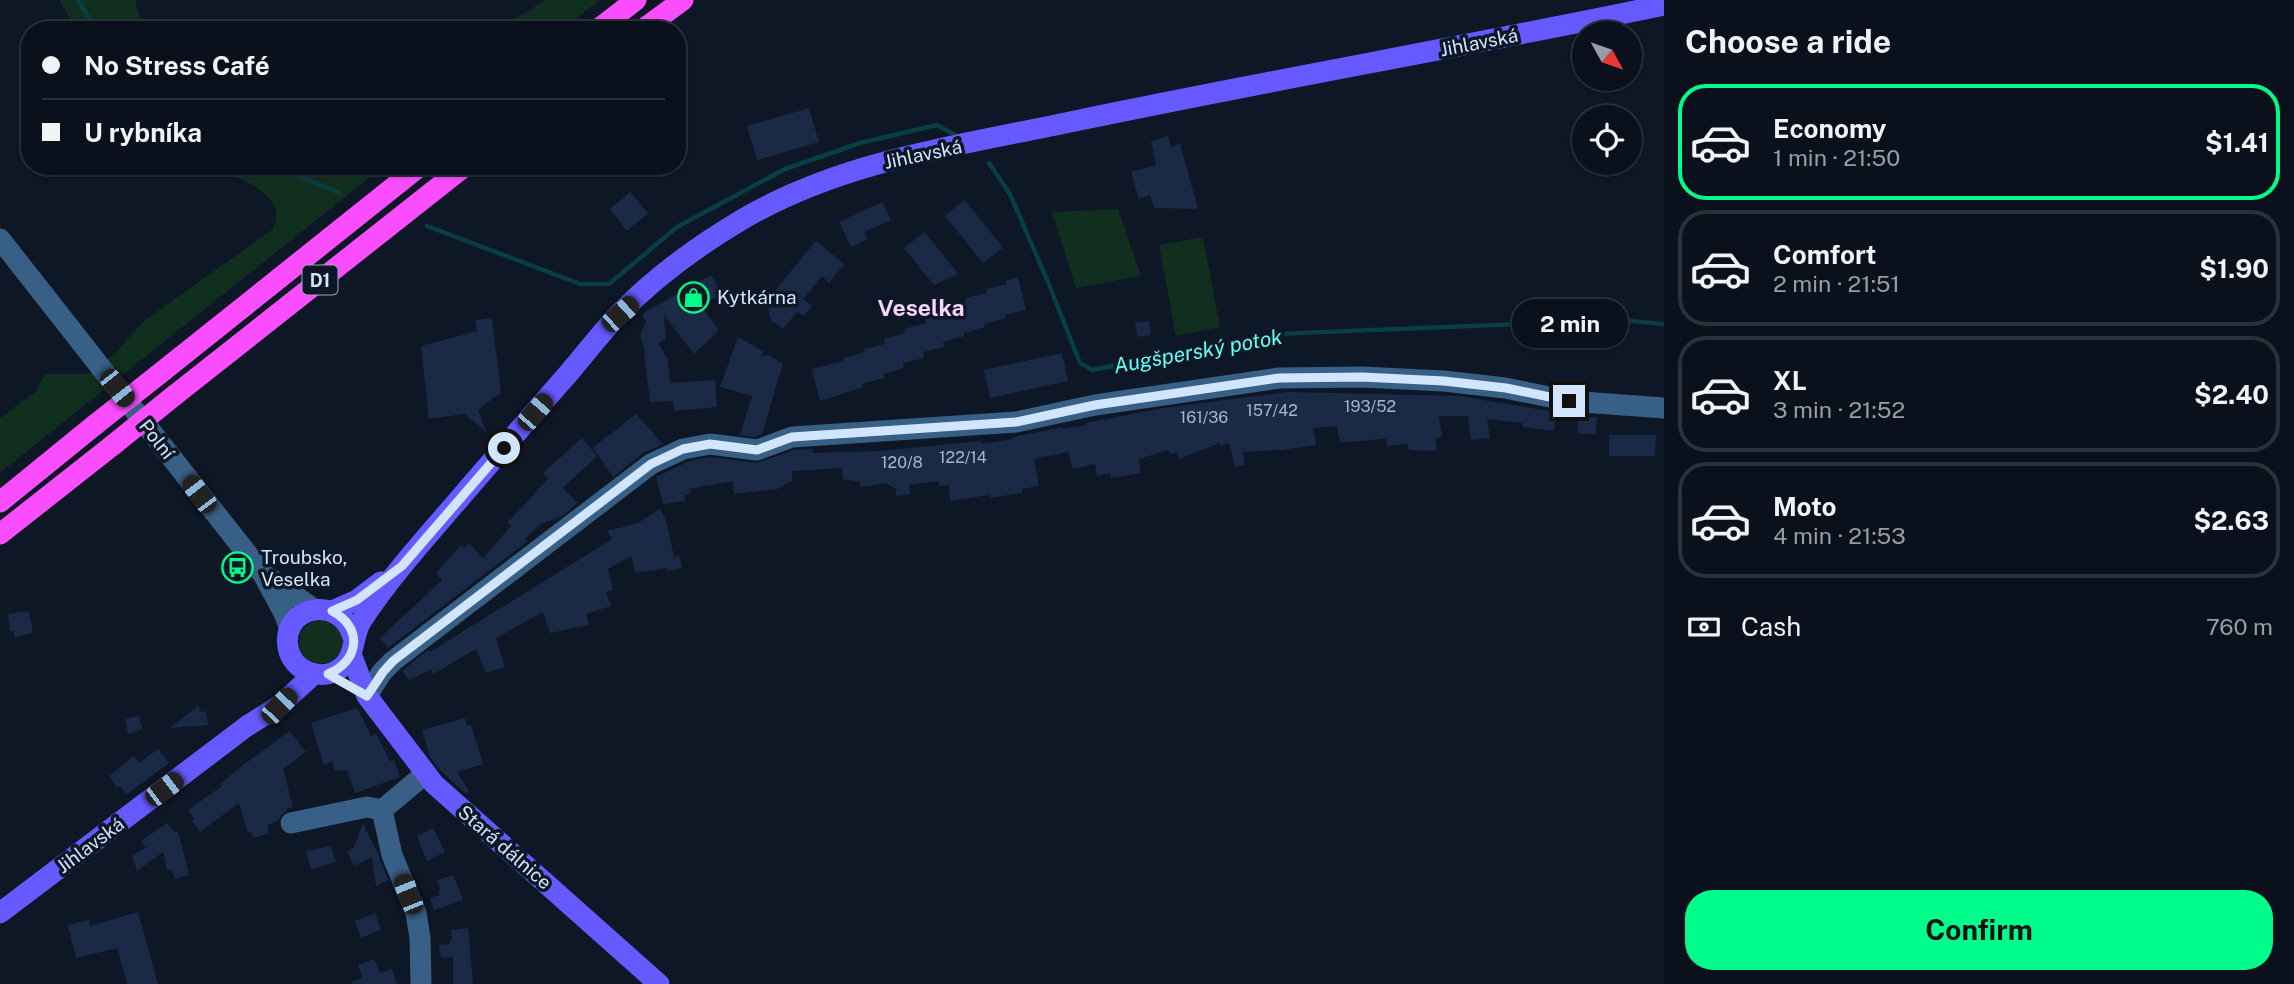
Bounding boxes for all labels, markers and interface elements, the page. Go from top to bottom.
north arrow [1572,21,1642,91]
map controls [1572,21,1642,175]
text: Choose a ride [1685,23,1891,60]
street label: Jihlavská [1438,24,1520,60]
text: No Stress Café [84,50,270,81]
button: locate [1572,105,1642,175]
icon: car [1689,111,1752,174]
text: Economy [1773,113,1886,144]
text: U rybníka [84,117,202,148]
text: $1.41 [2205,127,2269,158]
street label: Jihlavská [882,135,964,173]
text: 1 min · 21:50 [1773,144,1900,171]
icon: car [1689,237,1752,300]
text: Comfort [1773,239,1876,270]
text: $1.90 [2199,253,2269,284]
road number: D1 [302,266,338,294]
text: 2 min · 21:51 [1773,270,1900,297]
shop icon: Kytkárna [677,280,711,314]
place label: Kytkárna [717,286,797,308]
car [598,292,643,336]
district label: Veselka [878,294,964,321]
callout: 2 min [1511,300,1627,348]
text: 2 min [1540,310,1600,337]
water label: Augšperský potok [1112,324,1285,378]
icon: car [1689,363,1752,426]
car [96,365,139,411]
text: XL [1773,365,1807,396]
text: $2.40 [2194,379,2269,410]
route end [1553,385,1585,417]
car [514,389,557,435]
text: 3 min · 21:52 [1773,396,1905,423]
house number: 193/52 [1344,397,1396,416]
house number: 157/42 [1246,401,1298,420]
house number: 161/36 [1180,408,1228,427]
street label: Polní [135,415,179,463]
route start [488,432,520,464]
house number: 122/14 [939,448,987,467]
house number: 120/8 [881,453,923,472]
car [178,471,221,517]
icon: car [1689,489,1752,552]
text: Moto [1773,491,1836,522]
text: $2.63 [2193,505,2269,536]
text: 4 min · 21:53 [1773,522,1906,549]
place label: Troubsko, Veselka [261,546,347,590]
bus stop icon: Troubsko, Veselka [221,551,255,585]
icon: cash [1685,608,1723,646]
text: Cash [1741,611,1801,642]
text: 760 m [2206,613,2273,640]
car [257,684,302,728]
car [141,768,188,810]
street label: Stará dálnice [454,801,556,893]
street label: Jihlavská [52,812,128,878]
car [391,871,426,917]
button: Confirm [1685,890,2273,970]

